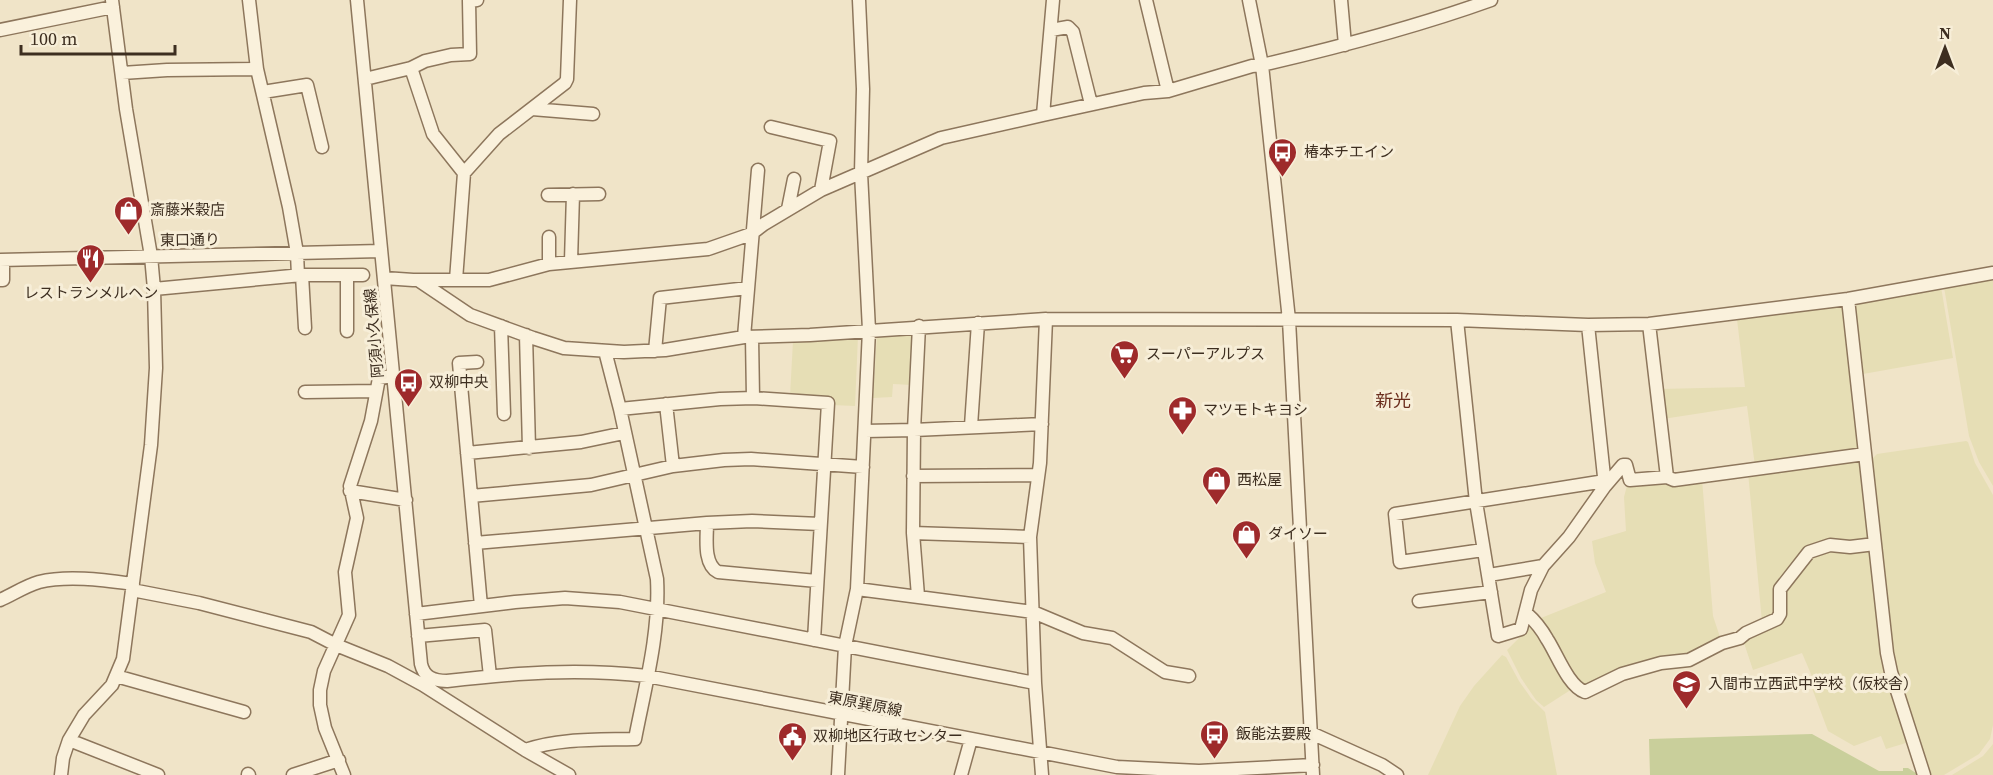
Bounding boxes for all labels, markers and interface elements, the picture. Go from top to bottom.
scale bar [21,18,176,56]
north arrow [1915,18,1975,78]
text: N [1939,22,1951,44]
text: 100 m [30,26,77,51]
bus stop icon: 椿本チエイン [1267,136,1299,178]
place label: 椿本チエイン [1304,141,1394,162]
shop icon: 斎藤米穀店 [113,194,145,236]
place label: 斎藤米穀店 [150,199,225,220]
street label: 東口通り [160,228,220,251]
restaurant icon: レストランメルヘン [75,242,107,284]
place label: レストランメルヘン [24,282,158,303]
street label: 阿須小久保線 [359,287,388,379]
supermarket icon: スーパーアルプス [1109,338,1141,380]
place label: スーパーアルプス [1146,343,1265,364]
bus stop icon: 双柳中央 [392,366,424,408]
place label: 双柳中央 [429,371,489,392]
district label: 新光 [1375,388,1411,413]
pharmacy icon: マツモトキヨシ [1166,394,1198,436]
place label: マツモトキヨシ [1203,399,1308,420]
shop icon: 西松屋 [1200,464,1232,506]
place label: 西松屋 [1237,469,1282,490]
shop icon: ダイソー [1231,518,1263,560]
place label: ダイソー [1268,523,1328,544]
school or university icon: 入間市立西武中学校（仮校舎） [1671,668,1703,710]
place label: 入間市立西武中学校（仮校舎） [1708,673,1918,694]
street label: 東原巽原線 [826,686,904,721]
bus stop icon: 飯能法要殿 [1199,718,1231,760]
public building icon: 双柳地区行政センター [776,720,808,762]
place label: 飯能法要殿 [1236,723,1311,744]
place label: 双柳地区行政センター [813,725,963,746]

